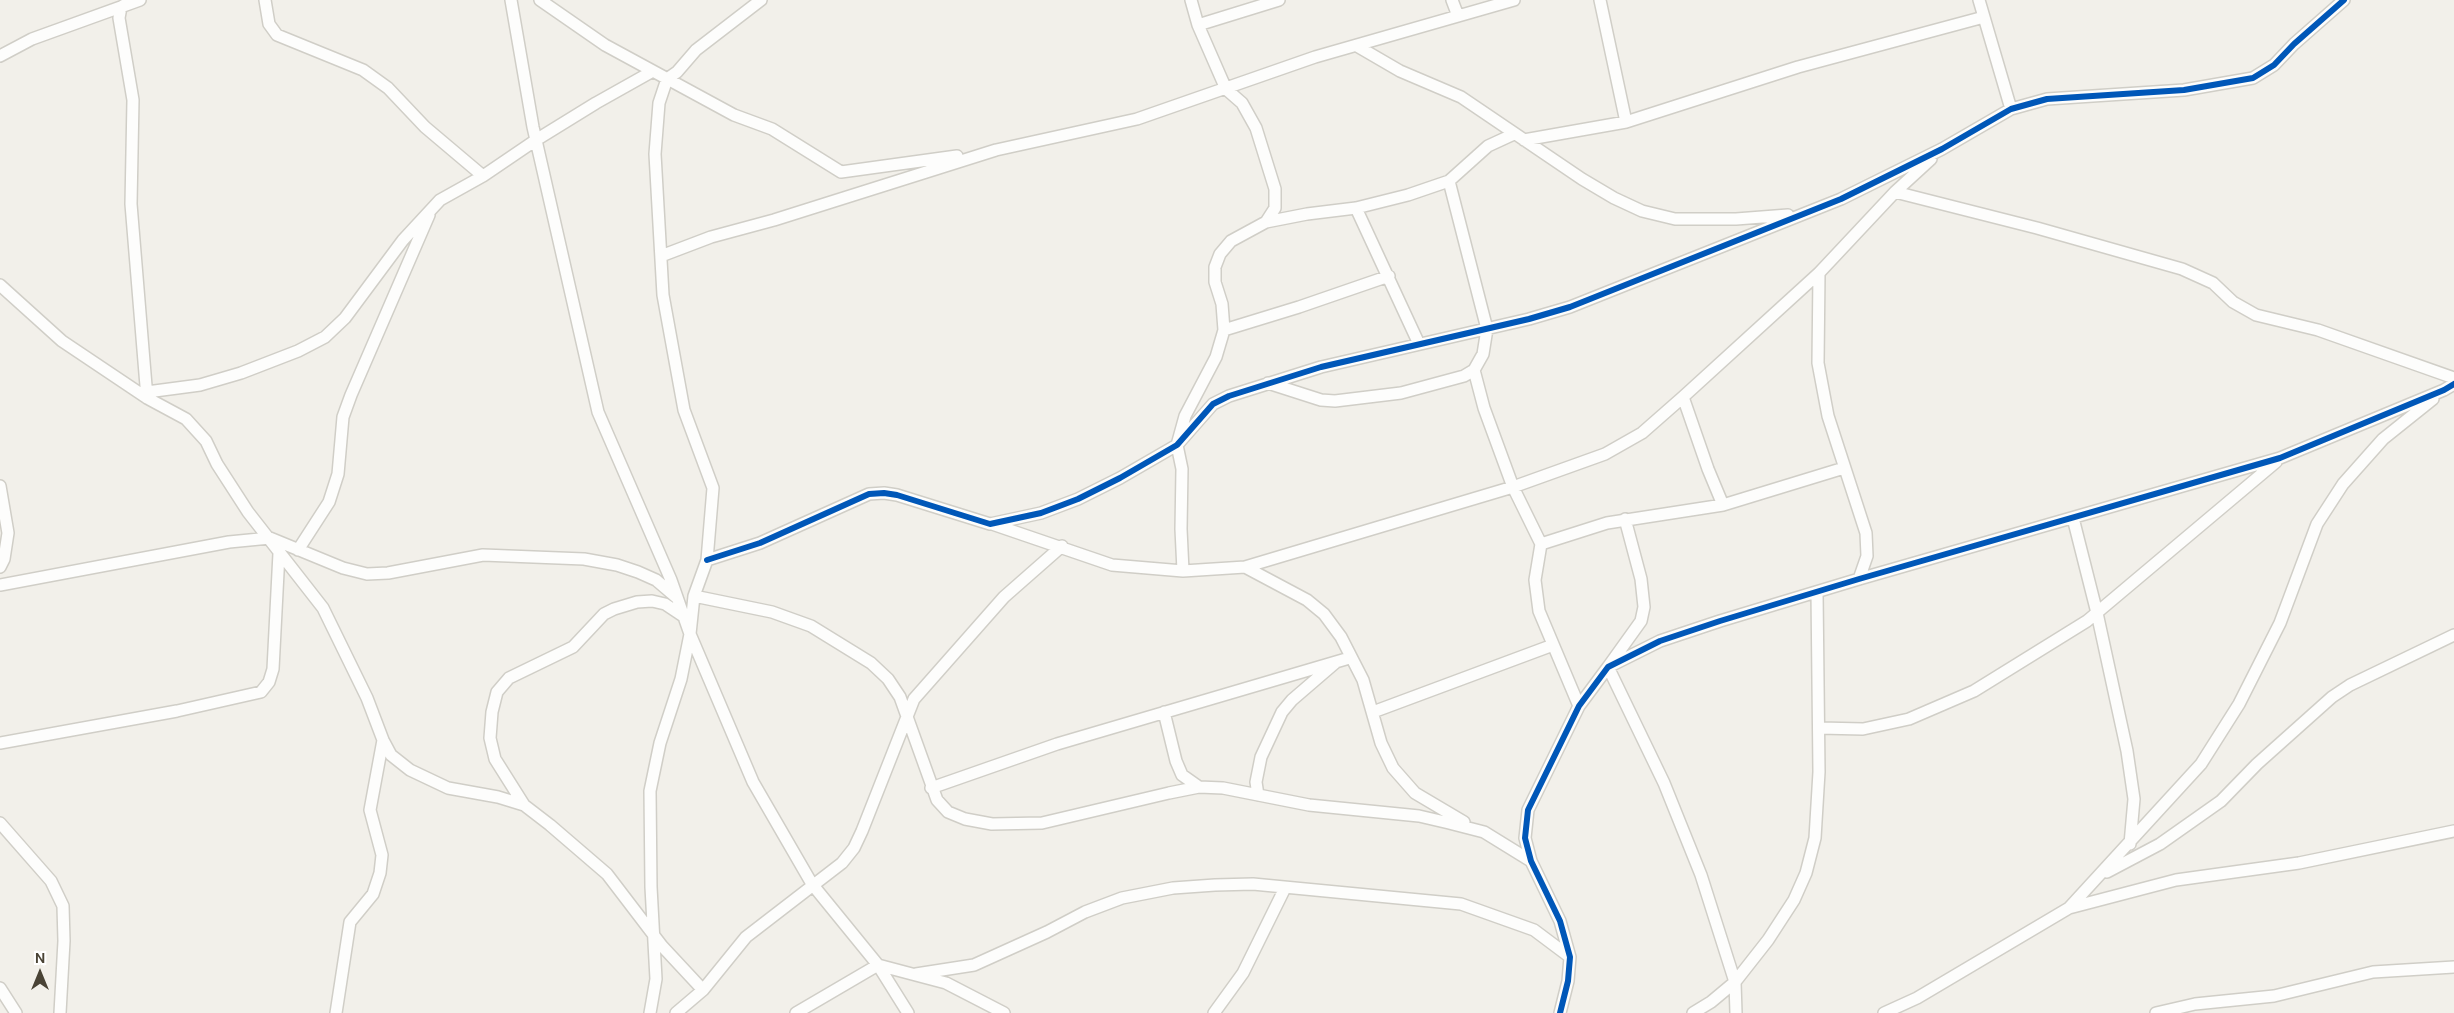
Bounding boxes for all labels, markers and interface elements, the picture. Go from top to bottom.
north arrow [15,948,65,998]
text: N [35,949,45,967]

